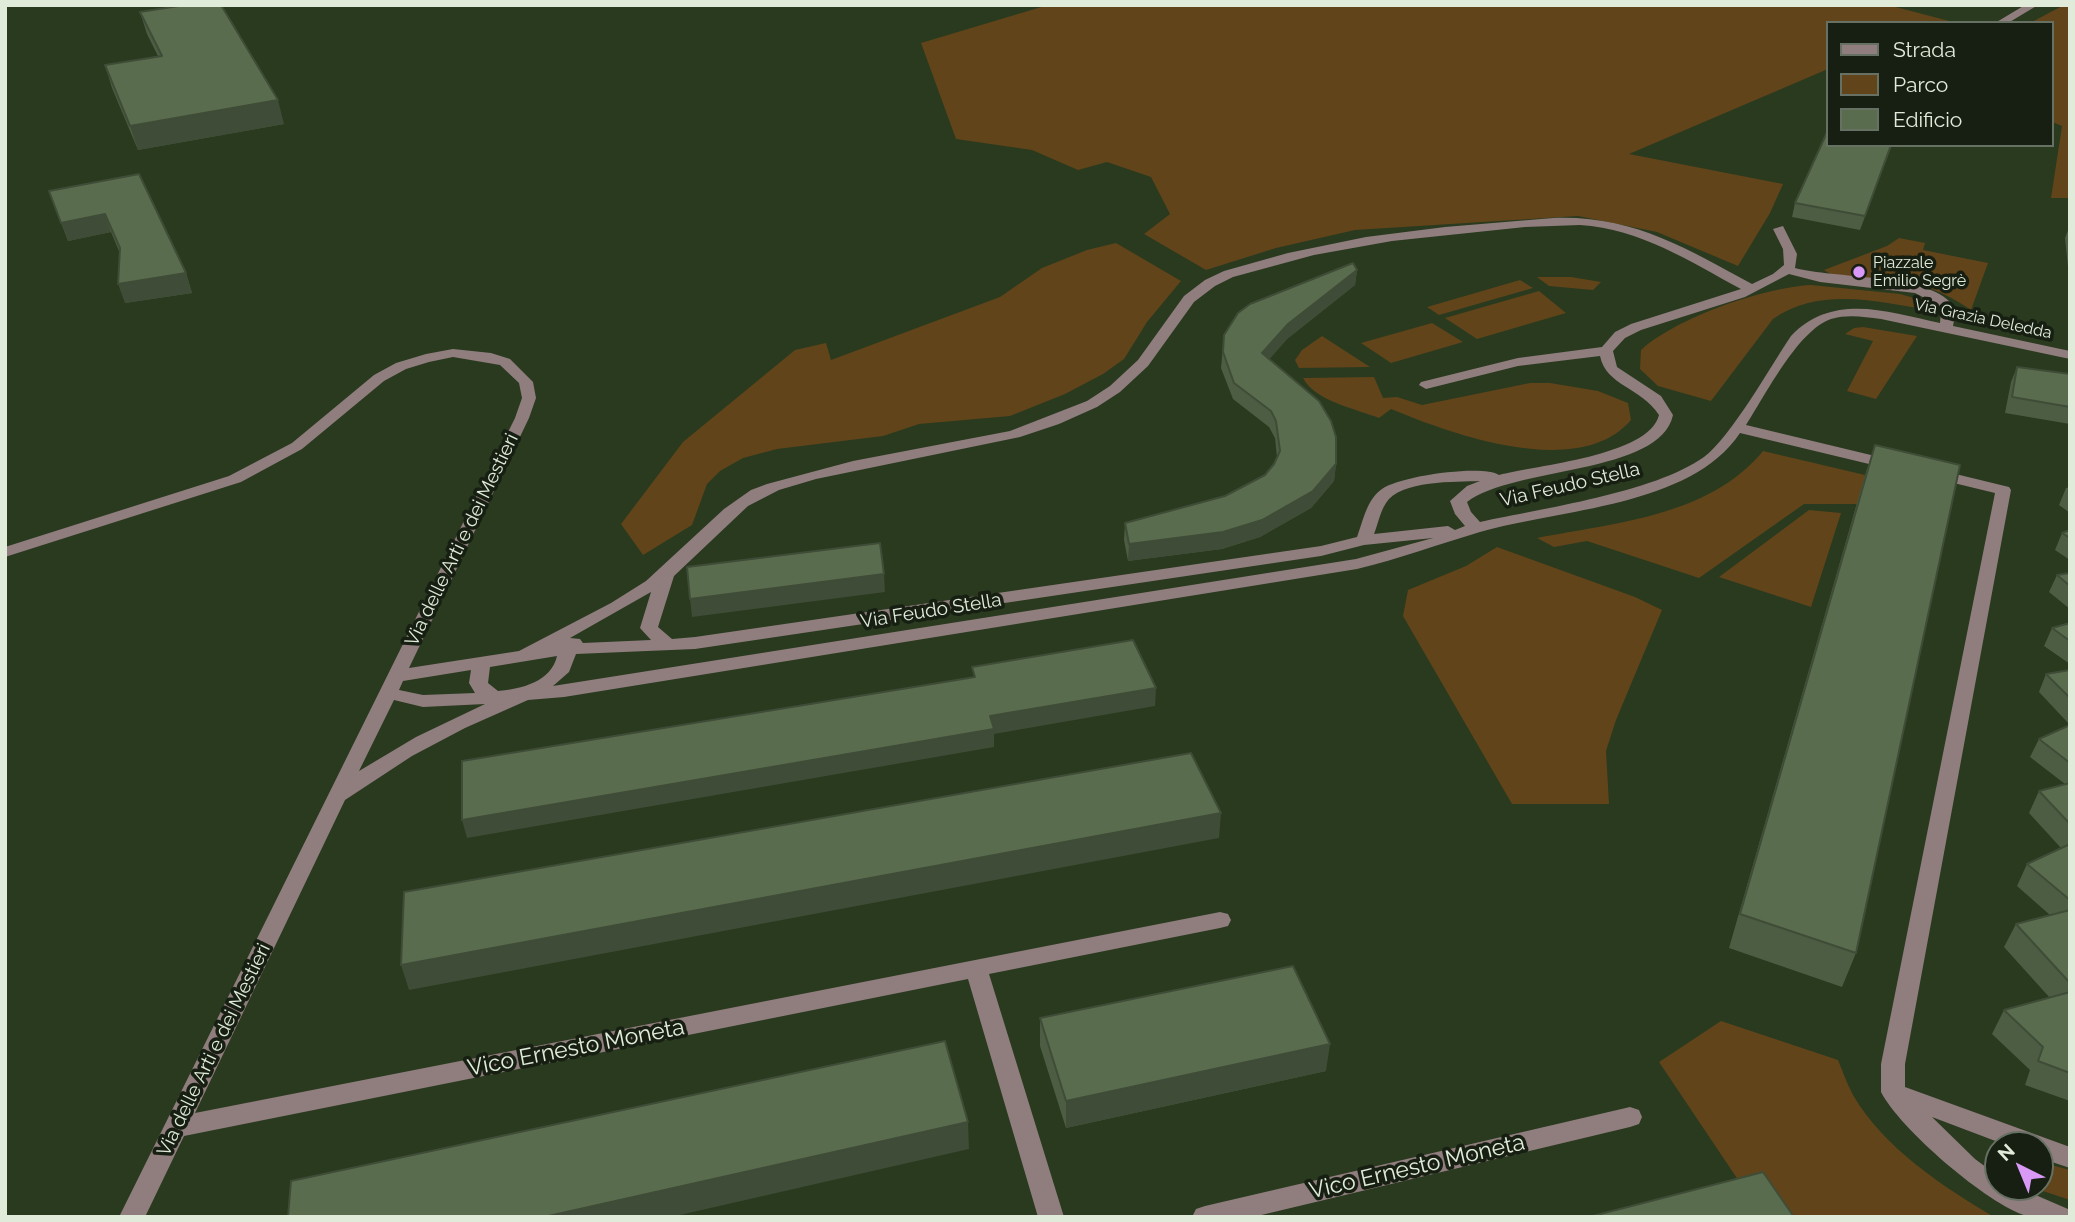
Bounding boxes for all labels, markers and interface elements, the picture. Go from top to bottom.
legend [1826,21,2054,147]
text: Strada [1893,37,1956,62]
text: Parco [1893,72,1948,97]
text: Edificio [1893,107,1962,132]
place label: Piazzale Emilio Segrè [1873,253,1966,291]
marker: Piazzale Emilio Segrè [1851,264,1867,280]
street label: Via Grazia Deledda [1912,295,2054,343]
street label: Via delle Arti e dei Mestieri [401,430,523,650]
street label: Via Feudo Stella [1498,458,1642,512]
street label: Via Feudo Stella [859,589,1003,633]
street label: Via delle Arti e dei Mestieri [153,940,275,1160]
street label: Vico Ernesto Moneta [465,1013,687,1083]
street label: Vico Ernesto Moneta [1307,1129,1527,1205]
north arrow [1984,1131,2054,1201]
text: N [1993,1139,2019,1165]

